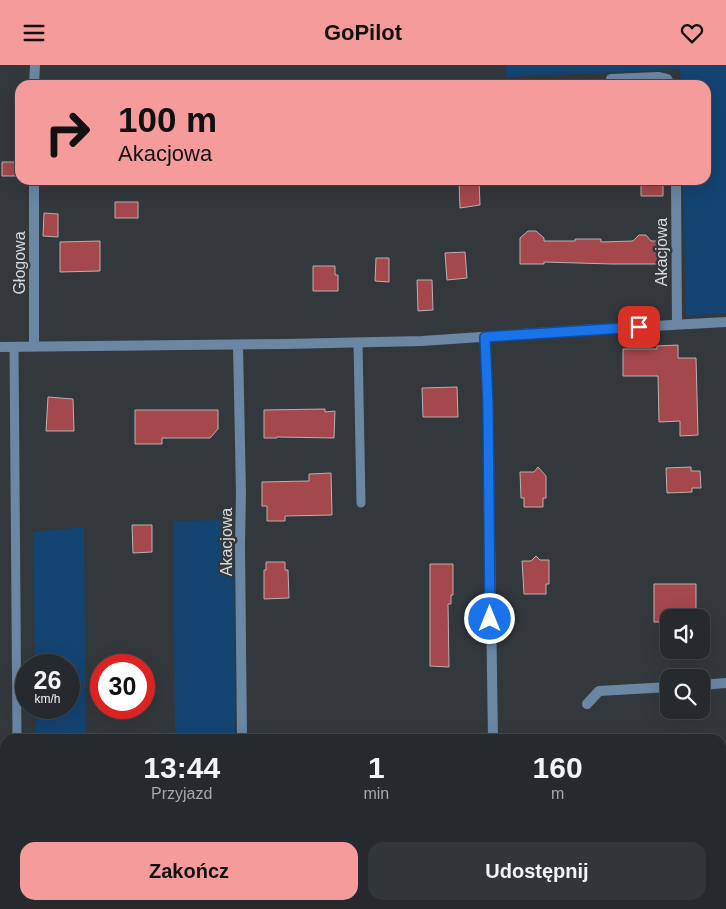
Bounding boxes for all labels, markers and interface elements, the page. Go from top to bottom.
icon: menu [20,19,48,47]
icon: heart [678,19,706,47]
text: GoPilot [324,20,402,45]
icon: right [35,100,100,165]
text: 100 m [118,100,217,139]
text: Akacjowa [118,141,212,166]
street label: Akacjowa [653,218,670,286]
street label: Głogowa [11,231,28,295]
pin [618,306,660,348]
icon: arrive [625,313,653,341]
street label: Akacjowa [218,508,235,576]
position arrow [463,592,515,644]
map controls [660,609,710,719]
button: sound [660,609,710,659]
speed limit sign: 30 [90,654,155,719]
text: 26 [34,666,61,694]
button: search [660,669,710,719]
text: km/h [34,692,61,706]
text: 13:44 [143,751,220,784]
text: 1 [368,751,385,784]
text: 160 [533,751,583,784]
text: Przyjazd [151,785,212,802]
text: min [363,785,389,802]
text: m [551,785,564,802]
button: Zakończ [20,842,358,900]
button: Udostępnij [368,842,706,900]

